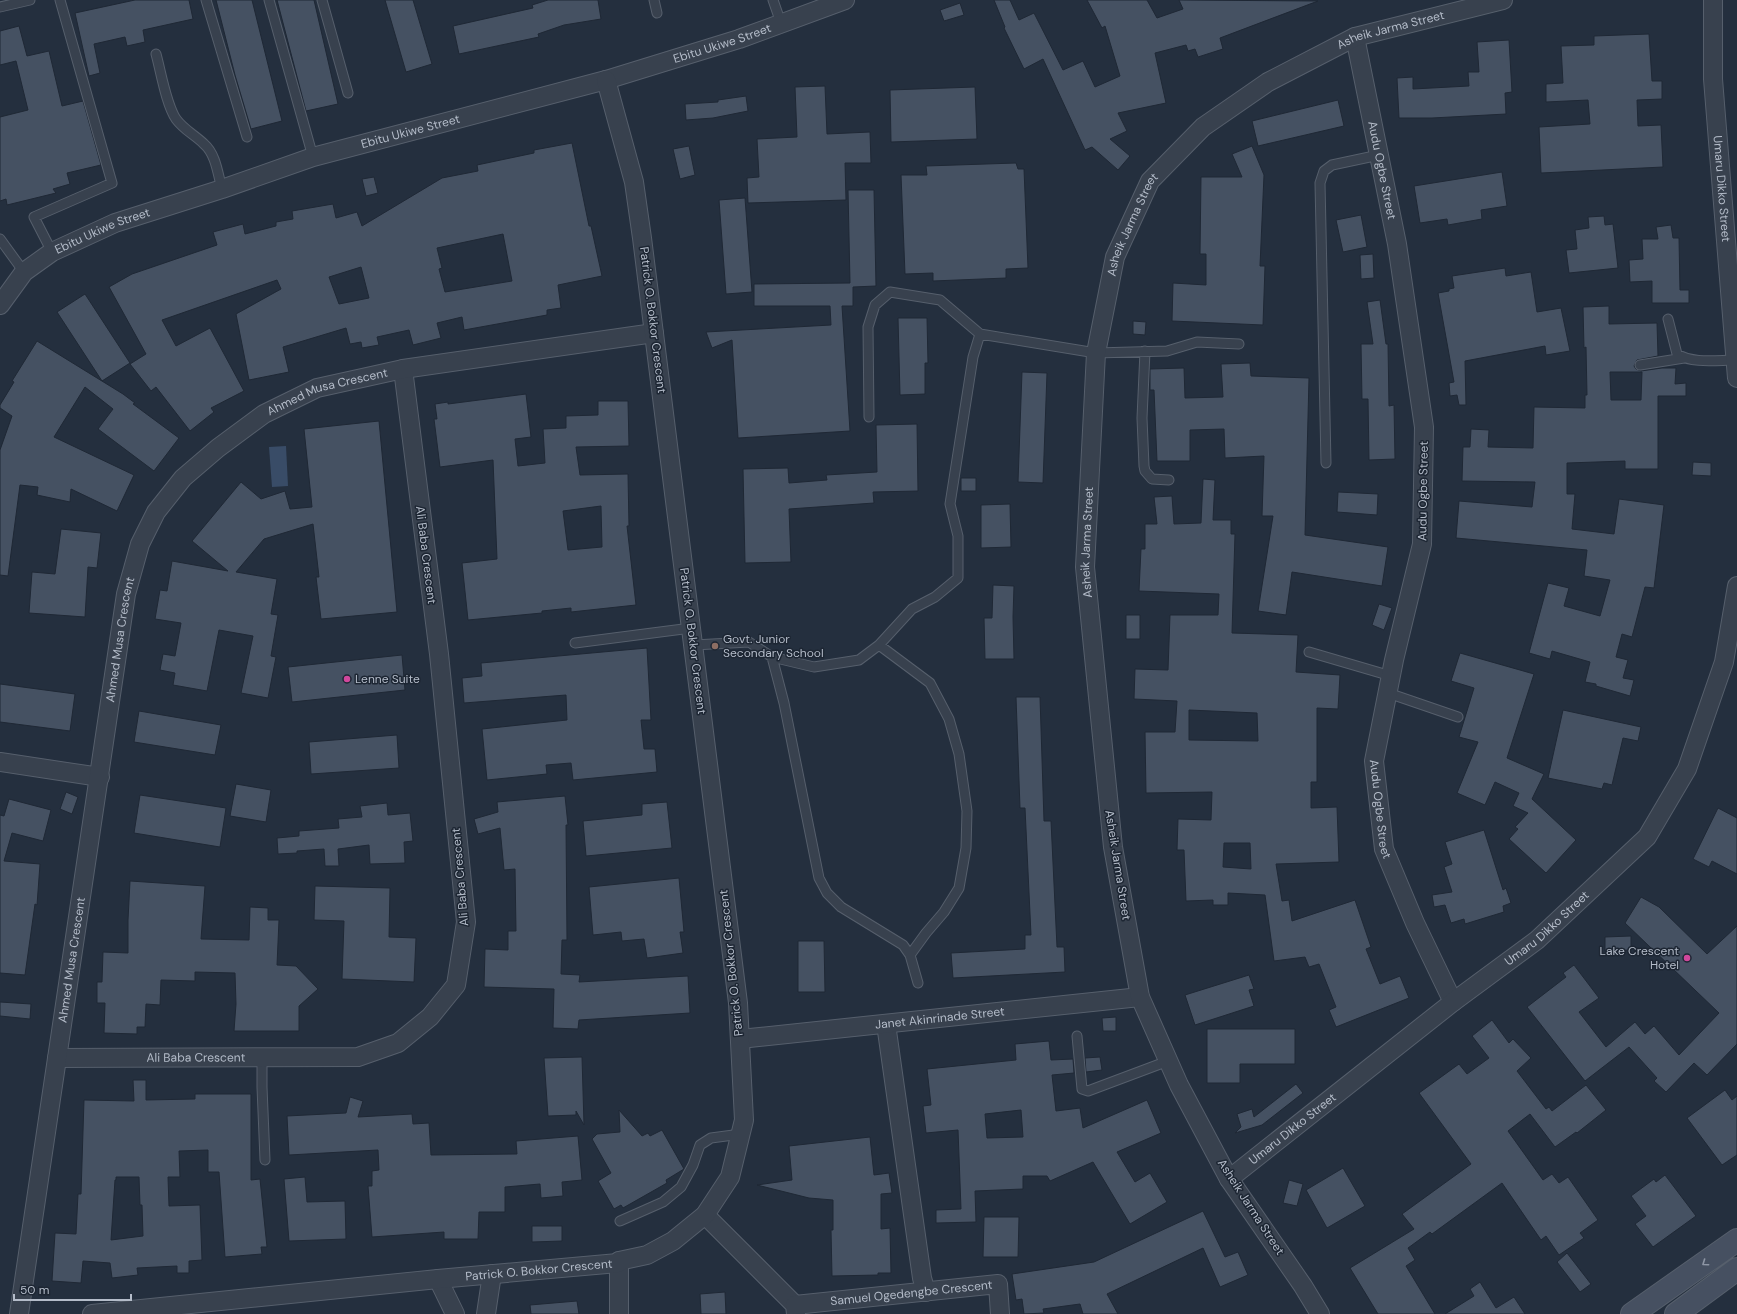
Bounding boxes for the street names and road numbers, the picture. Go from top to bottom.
street label: Asheik Jarma Street [1334,7,1446,53]
street label: Ebitu Ukiwe Street [671,20,773,67]
street label: Ebitu Ukiwe Street [359,111,462,152]
street label: Audu Ogbe Street [1364,120,1400,221]
street label: Umaru Dikko Street [1710,135,1734,243]
street label: Asheik Jarma Street [1103,169,1162,277]
street label: Ebitu Ukiwe Street [52,204,152,258]
street label: Patrick O. Bokkor Crescent [636,246,670,394]
street label: Ahmed Musa Crescent [264,365,389,419]
street label: Audu Ogbe Street [1414,441,1432,541]
street label: Asheik Jarma Street [1077,486,1097,599]
street label: Ali Baba Crescent [412,505,440,605]
street label: Patrick O. Bokkor Crescent [676,567,710,715]
street label: Ahmed Musa Crescent [102,575,139,703]
street label: Audu Ogbe Street [1366,759,1395,861]
street label: Asheik Jarma Street [1101,809,1135,921]
street label: Ali Baba Crescent [448,827,472,927]
street label: Umaru Dikko Street [1501,887,1593,969]
street label: Patrick O. Bokkor Crescent [715,889,747,1037]
street label: Ahmed Musa Crescent [54,896,89,1024]
street label: Janet Akinrinade Street [874,1003,1006,1033]
street label: Ali Baba Crescent [147,1049,246,1066]
street label: Umaru Dikko Street [1246,1089,1340,1168]
street label: Asheik Jarma Street [1214,1156,1288,1258]
street label: Patrick O. Bokkor Crescent [465,1256,613,1285]
street label: Samuel Ogedengbe Crescent [830,1277,994,1309]

